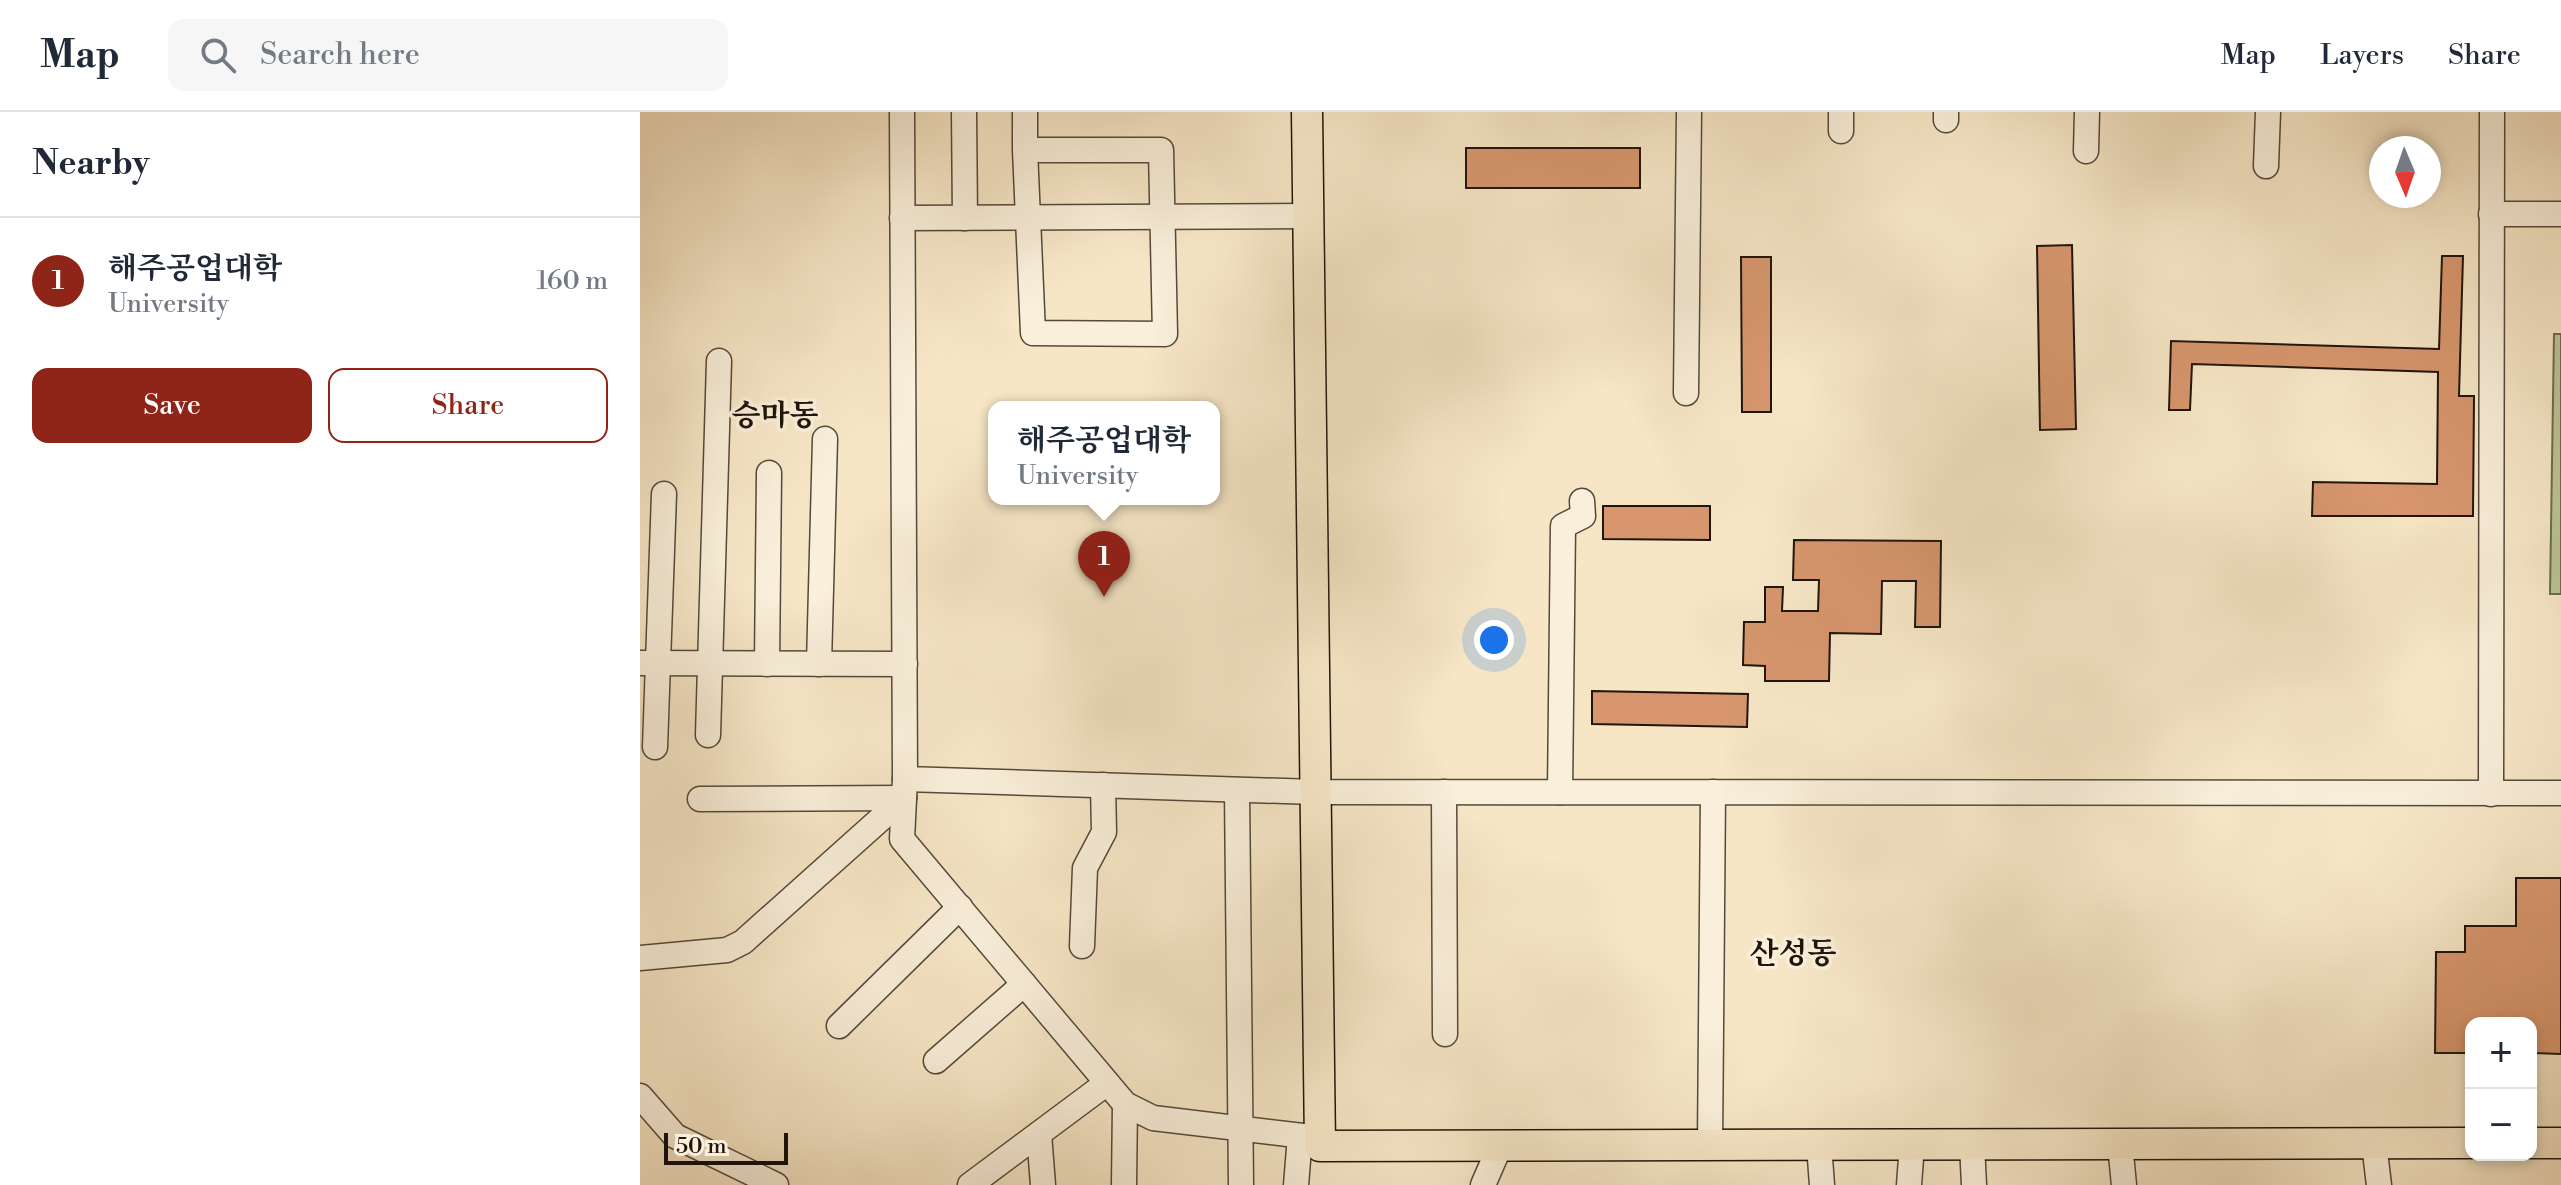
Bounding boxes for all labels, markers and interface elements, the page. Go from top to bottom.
search box [168,19,728,91]
text: Map [40,32,120,79]
icon: search [196,33,240,77]
text: Search here [260,36,420,74]
text: Map [2221,38,2276,73]
text: Layers [2320,38,2404,73]
text: Share [2448,38,2521,73]
north arrow [2369,136,2441,208]
text: Nearby [32,143,150,185]
text: 해주공업대학 [108,250,282,288]
text: 1 [52,265,64,297]
text: 160 m [537,265,608,297]
text: University [108,288,229,320]
button: Save [32,368,312,443]
button: Share [328,368,608,443]
district label: 승마동 [732,397,818,435]
popup [988,401,1220,505]
text: 해주공업대학 [1017,422,1191,460]
text: University [1017,460,1138,492]
pin: 1 [1078,531,1130,597]
your location [1474,620,1514,660]
district label: 산성동 [1750,935,1836,973]
map controls [2465,1017,2537,1161]
button: + [2465,1017,2537,1089]
button: − [2465,1089,2537,1161]
scale bar [664,1129,788,1165]
text: 50 m [676,1133,727,1160]

